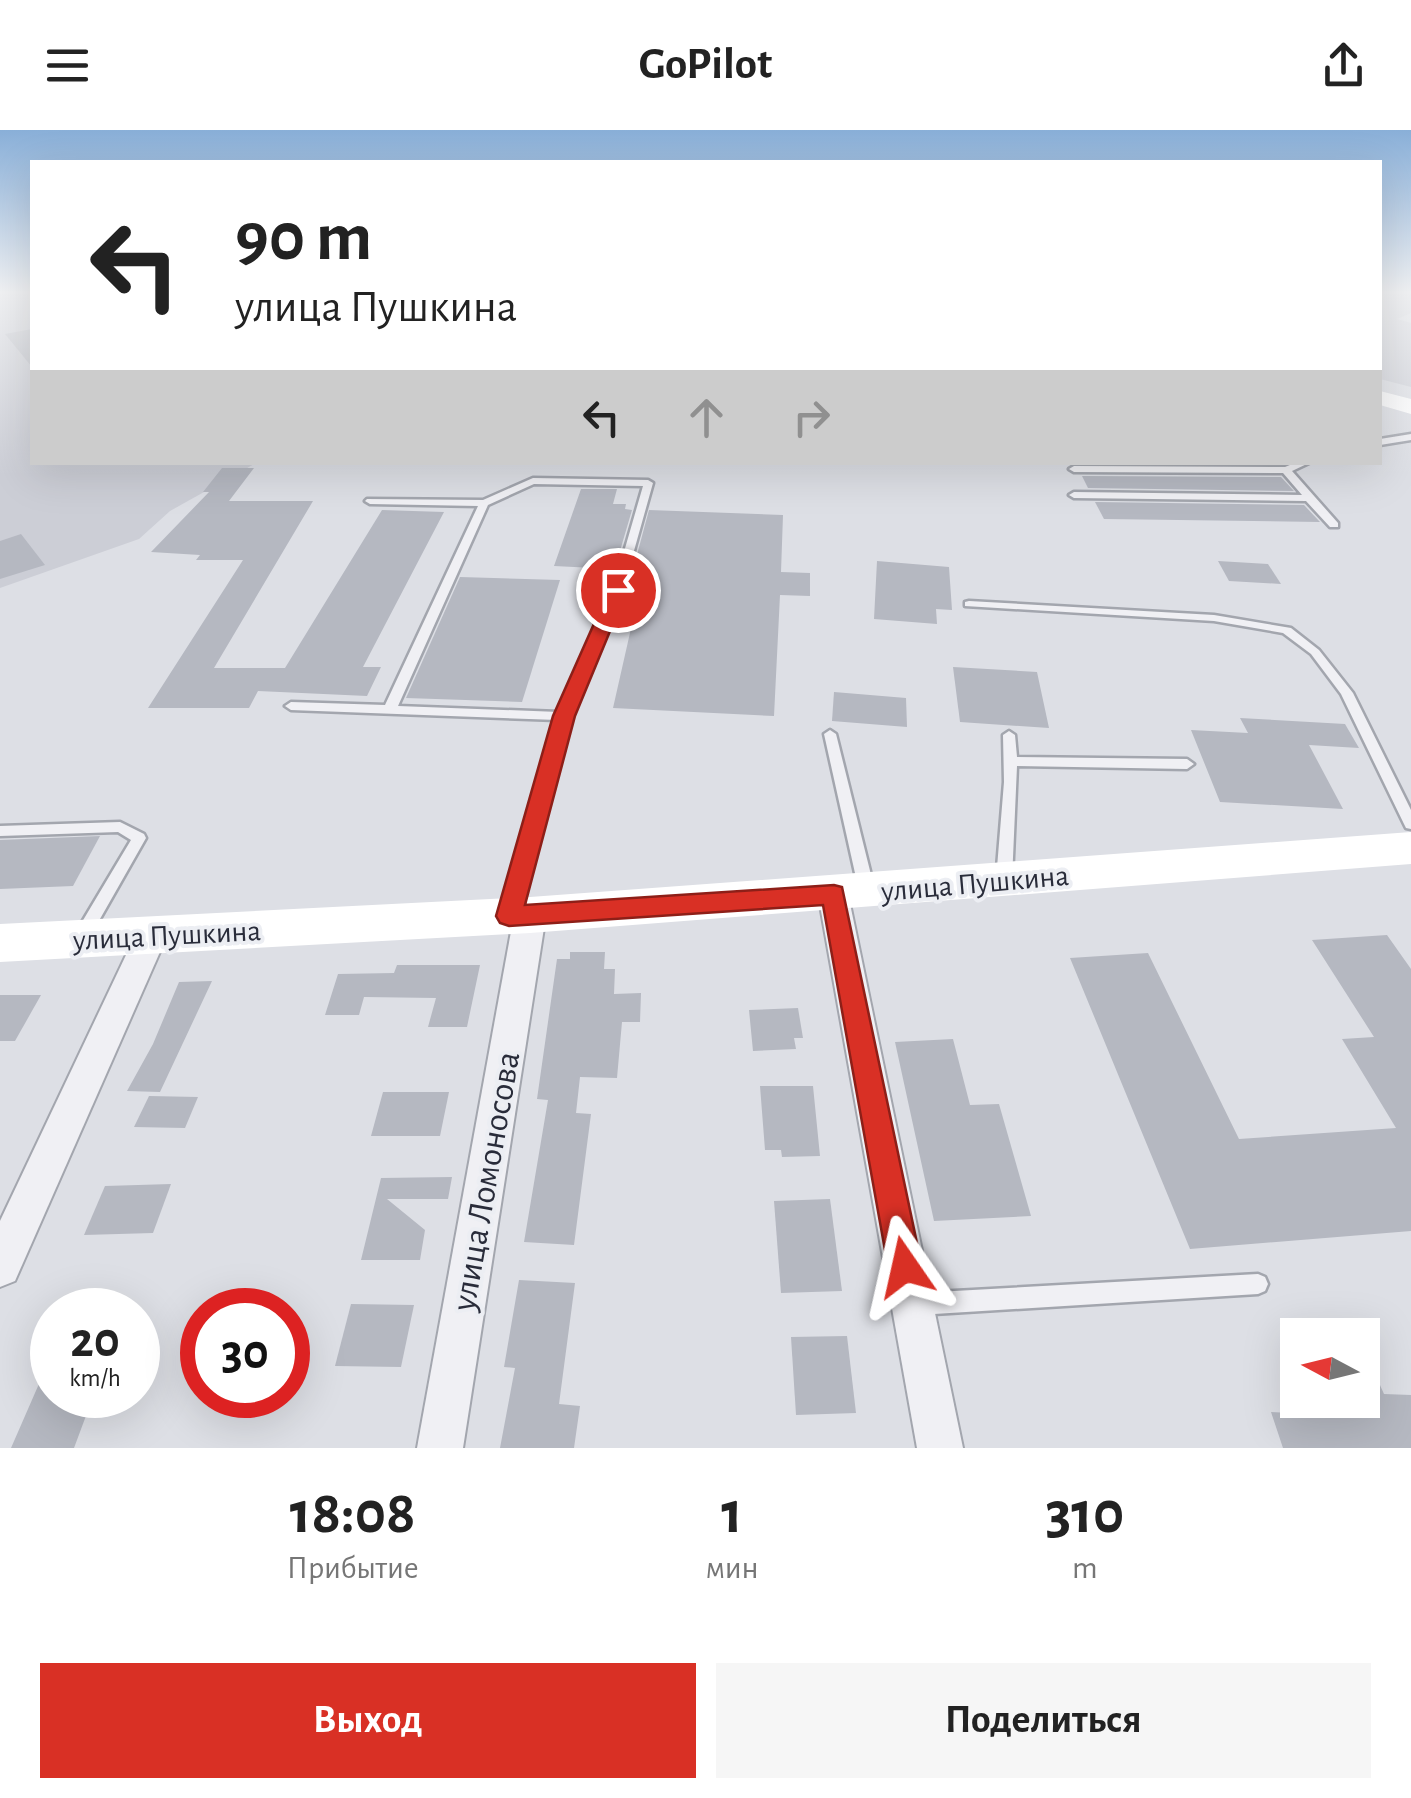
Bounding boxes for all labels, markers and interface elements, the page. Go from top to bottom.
icon: menu [40,38,95,93]
icon: share [1316,38,1371,93]
text: GoPilot [639,42,772,87]
icon: left [70,200,200,330]
text: 90 m [235,203,372,273]
text: улица Пушкина [235,285,517,330]
icon: left [574,390,629,445]
icon: ahead [679,390,734,445]
icon: right [784,390,839,445]
pin [576,548,661,633]
icon: arrive [591,563,646,618]
street label: улица Пушкина [879,861,1070,907]
street label: улица Пушкина [71,916,262,956]
street label: улица Ломоносова [446,1049,527,1315]
position arrow [853,1215,957,1319]
speed limit sign: 30 [180,1288,310,1418]
text: 20 [70,1316,120,1366]
north arrow [1280,1318,1380,1418]
map controls [1280,1318,1380,1418]
text: km/h [69,1366,121,1391]
text: 18:08 [290,1484,416,1544]
text: 1 [721,1484,743,1544]
text: 310 [1045,1484,1124,1544]
text: Прибытие [287,1552,419,1584]
text: мин [705,1552,759,1584]
text: m [1072,1552,1098,1584]
button: Выход [40,1663,696,1778]
button: Поделиться [716,1663,1371,1778]

